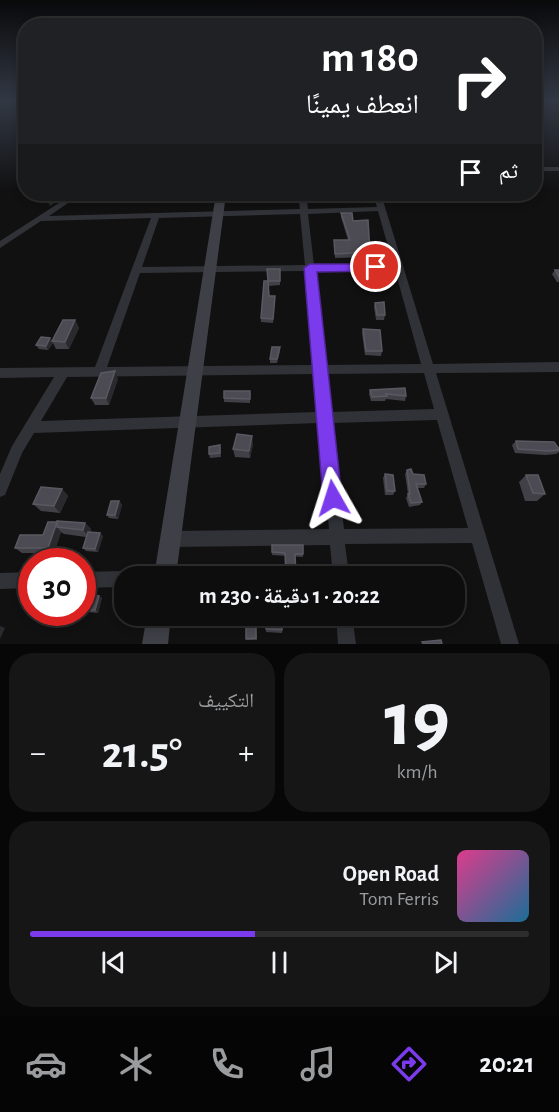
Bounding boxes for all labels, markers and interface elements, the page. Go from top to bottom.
text: 180 m [321,37,419,79]
icon: right [440,42,518,120]
text: انعطف يمينًا [306,91,419,118]
icon: arrive [454,156,487,189]
text: ثم [499,160,518,182]
pin [350,241,401,292]
icon: arrive [359,250,392,283]
position arrow [301,466,365,530]
speed limit sign: 30 [18,548,96,626]
text: 20:22 · 1 دقيقة · 230 m [199,585,380,607]
text: 19 [384,682,450,760]
text: التكييف [198,691,254,711]
text: 21.5° [102,731,182,776]
text: − [30,737,46,770]
text: + [238,737,254,770]
text: km/h [396,762,438,782]
text: Open Road [343,863,439,885]
text: Tom Ferris [359,889,439,909]
icon: previous [97,946,130,979]
icon: pause [263,946,296,979]
icon: next [429,946,462,979]
icon: car [25,1043,67,1085]
icon: climate [115,1043,157,1085]
icon: phone [206,1043,248,1085]
icon: music [297,1043,339,1085]
icon: directions [388,1043,430,1085]
text: 20:21 [479,1050,535,1077]

